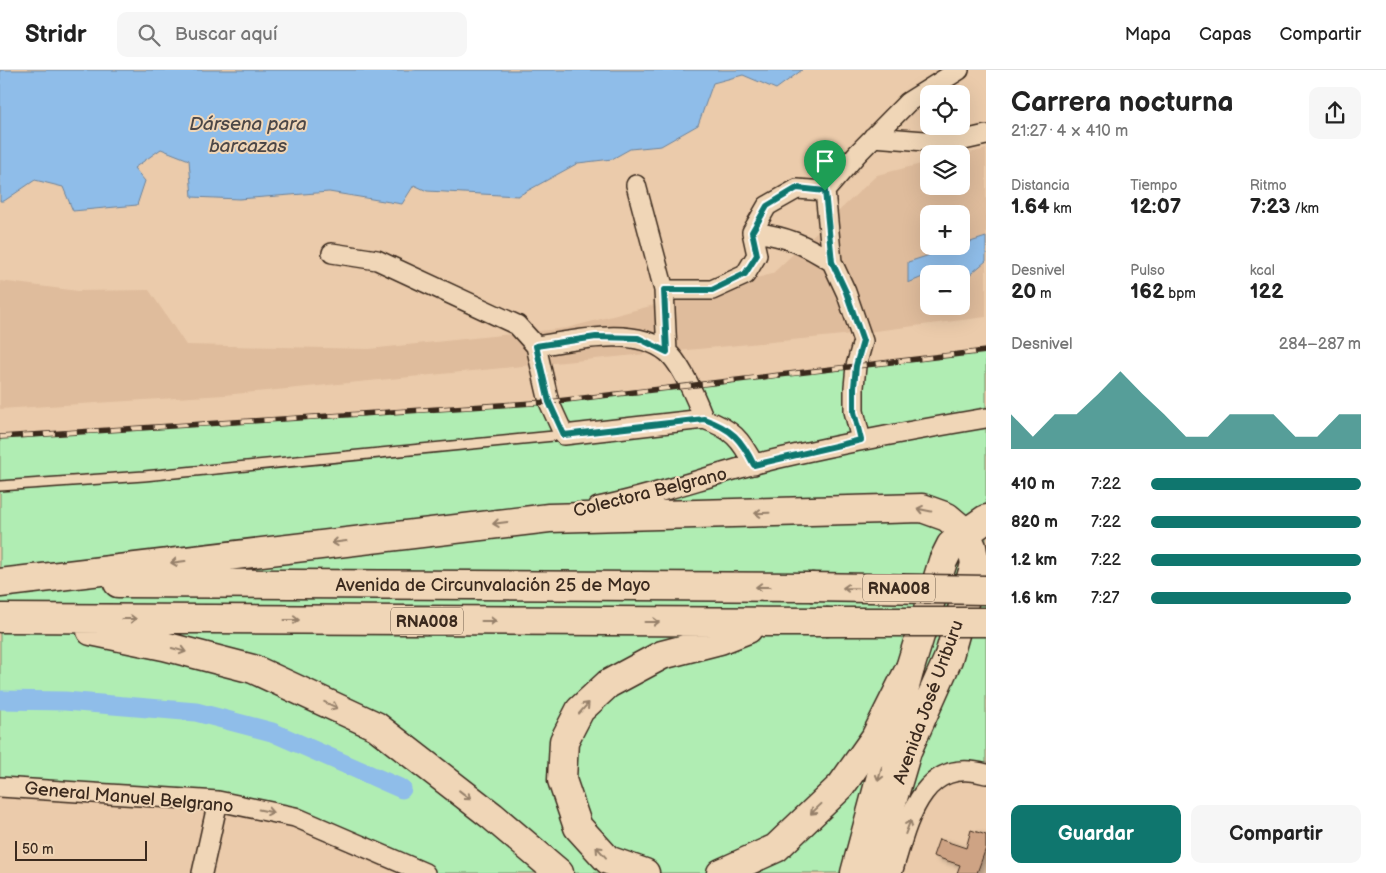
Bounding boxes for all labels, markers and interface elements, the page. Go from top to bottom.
search box [117,12,467,57]
text: Stridr [25,20,87,49]
icon: search [135,21,163,49]
text: Buscar aquí [175,23,277,46]
text: Mapa [1125,24,1171,45]
text: Capas [1199,24,1252,45]
text: Compartir [1280,24,1361,45]
map controls [920,85,970,315]
button: locate [920,85,970,135]
text: Carrera nocturna [1011,86,1234,119]
button: share [1309,87,1361,139]
water label: Dársena para barcazas [189,113,307,158]
text: 21:27 · 4 × 410 m [1011,122,1128,141]
pin [804,140,846,191]
button: layers [920,145,970,195]
icon: arrive [811,147,839,175]
text: Distancia [1011,177,1070,194]
text: Tiempo [1130,177,1177,194]
text: Ritmo [1250,177,1287,194]
text: 1.64 [1011,194,1050,219]
text: 12:07 [1130,194,1181,219]
text: 7:23 [1250,194,1291,219]
text: km [1050,200,1072,217]
text: /km [1291,200,1319,217]
button: + [920,205,970,255]
text: Desnivel [1011,262,1065,279]
text: Pulso [1130,262,1165,279]
text: kcal [1250,262,1275,279]
button: − [920,265,970,315]
text: 20 [1011,279,1036,304]
text: 162 [1130,279,1164,304]
text: 122 [1250,279,1284,304]
text: m [1036,285,1052,302]
text: bpm [1164,285,1196,302]
text: Desnivel [1011,335,1073,354]
text: 284–287 m [1279,335,1361,354]
street label: Colectora Belgrano [571,463,729,522]
text: 410 m [1011,475,1055,494]
text: 7:22 [1091,475,1121,494]
one-way arrow [916,505,932,514]
one-way arrow [754,508,770,518]
text: 820 m [1011,513,1058,532]
text: 7:22 [1091,513,1121,532]
one-way arrow [493,518,509,528]
one-way arrow [331,537,347,547]
text: 1.2 km [1011,551,1057,570]
text: 7:22 [1091,551,1121,570]
one-way arrow [170,557,186,567]
road number: RNA008 [863,574,935,602]
street label: Avenida de Circunvalación 25 de Mayo [335,575,651,596]
one-way arrow [755,582,771,591]
one-way arrow [842,583,858,592]
text: 1.6 km [1011,589,1057,608]
text: 7:27 [1091,589,1119,608]
road number: RNA008 [391,608,463,634]
one-way arrow [120,614,137,624]
one-way arrow [283,615,299,625]
one-way arrow [480,616,497,626]
one-way arrow [643,617,659,627]
street label: Avenida José Uriburu [889,617,968,787]
one-way arrow [170,645,186,655]
one-way arrow [323,701,338,710]
one-way arrow [578,701,590,714]
one-way arrow [875,765,885,781]
street label: General Manuel Belgrano [24,778,234,817]
one-way arrow [458,790,471,801]
one-way arrow [810,803,823,815]
button: Guardar [1011,805,1181,863]
button: Compartir [1191,805,1361,863]
one-way arrow [258,807,274,816]
one-way arrow [903,820,913,835]
scale bar [15,838,148,861]
text: 50 m [22,841,54,858]
one-way arrow [595,846,607,859]

